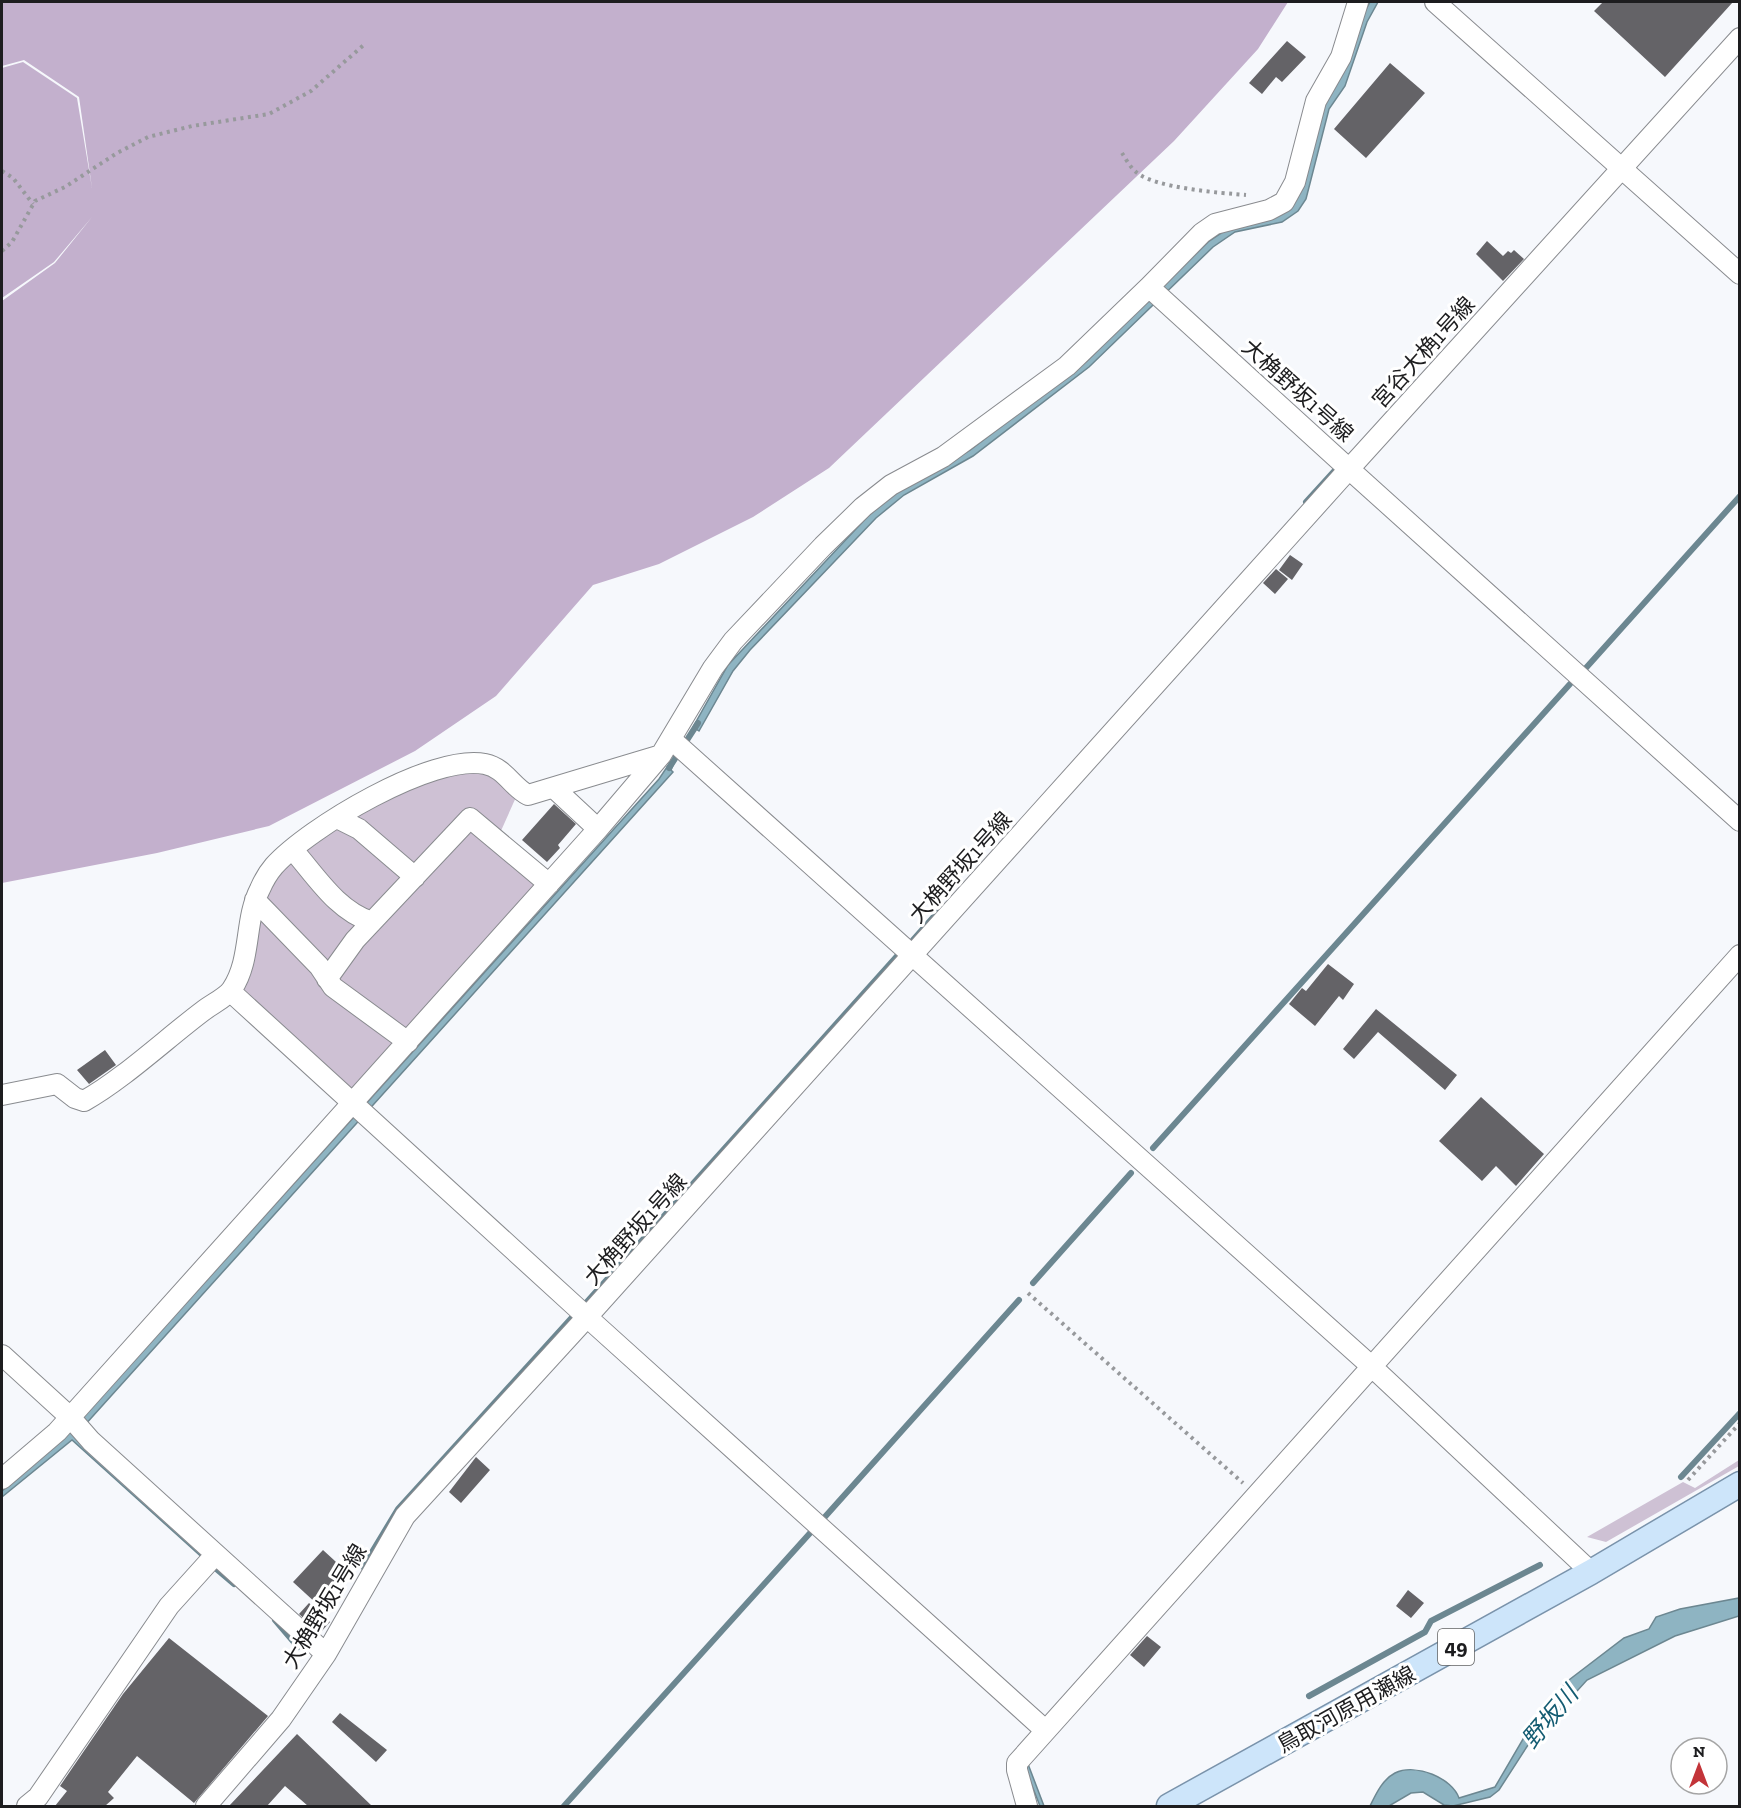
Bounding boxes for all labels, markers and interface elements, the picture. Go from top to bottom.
street label: 宮谷大桷1号線 [1366,291,1480,414]
street label: 大桷野坂1号線 [1236,333,1359,447]
street label: 大桷野坂1号線 [903,806,1017,929]
street label: 大桷野坂1号線 [578,1168,692,1291]
street label: 大桷野坂1号線 [277,1539,372,1673]
road number: 49 [1438,1629,1474,1665]
street label: 鳥取河原用瀬線 [1272,1660,1420,1759]
water label: 野坂川 [1515,1677,1586,1754]
north arrow [1669,1736,1729,1796]
text: N [1693,1742,1705,1761]

